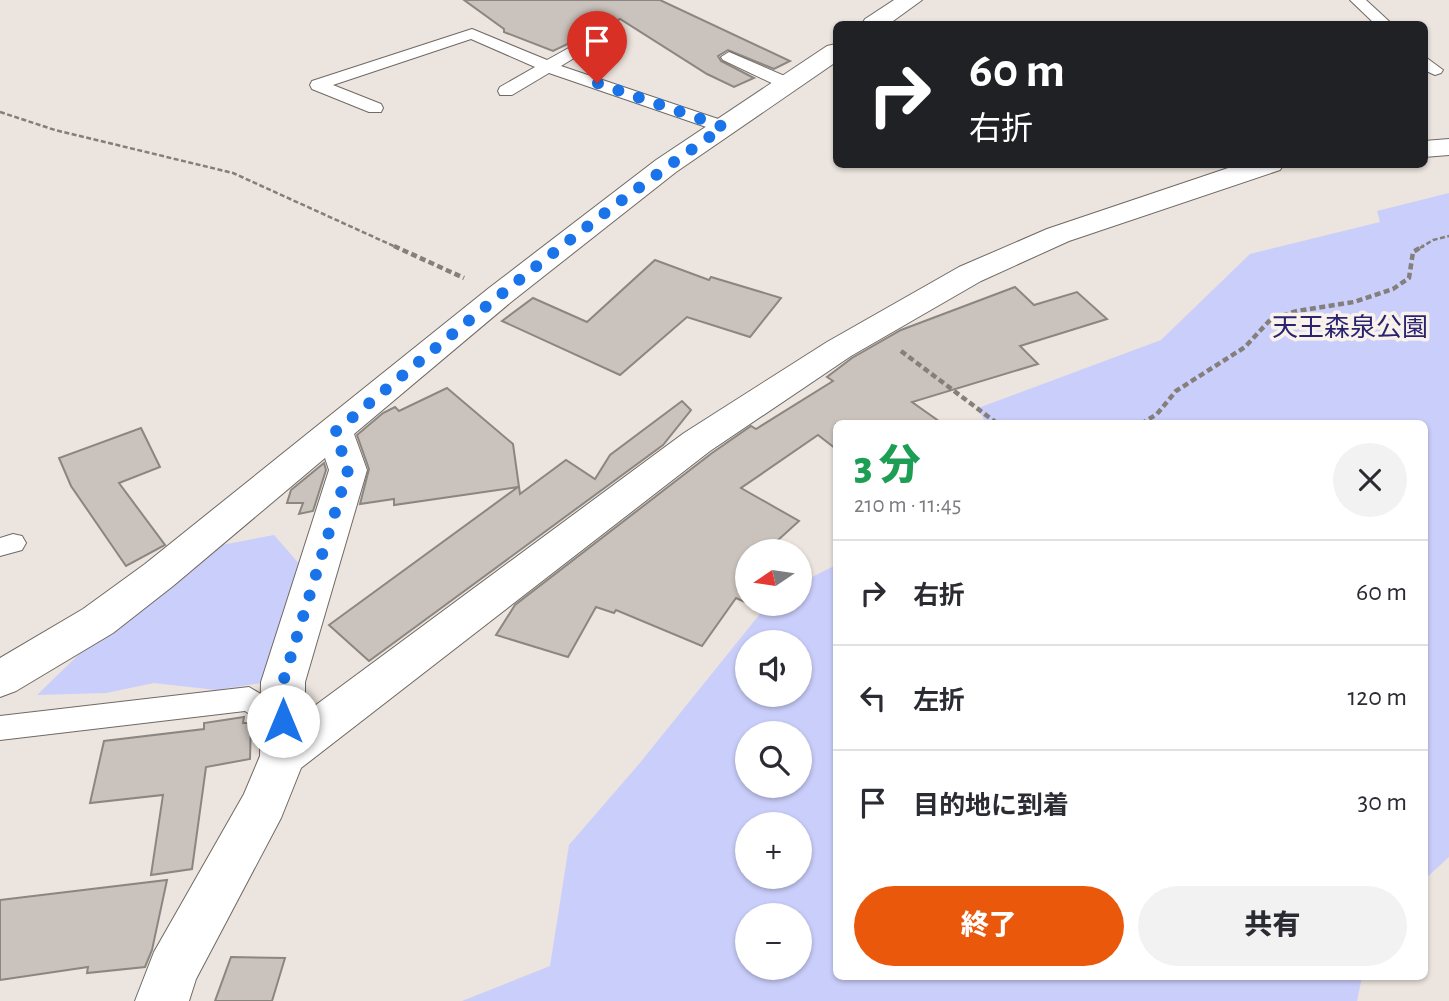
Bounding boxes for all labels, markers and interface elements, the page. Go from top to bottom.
pin [567,11,627,83]
icon: arrive [578,22,616,60]
text: 60 m [969,47,1065,96]
icon: right [854,49,945,140]
text: 右折 [969,113,1033,145]
park label: 天王森泉公園 [1272,314,1428,341]
button: close [1333,443,1407,517]
text: 3 分 [854,445,921,487]
text: 210 m · 11:45 [854,494,961,517]
north arrow [735,539,812,616]
map controls [735,539,812,980]
icon: right [854,574,892,612]
text: 60 m [1356,579,1407,605]
text: 右折 [913,583,965,609]
button: sound [735,630,812,707]
icon: left [854,679,892,717]
position arrow [246,684,320,758]
text: 120 m [1347,684,1407,710]
text: 左折 [913,688,965,714]
button: search [735,721,812,798]
icon: arrive [854,784,892,822]
text: 30 m [1357,789,1407,815]
text: 目的地に到着 [913,793,1069,819]
button: + [735,812,812,889]
button: 終了 [854,886,1124,966]
button: 共有 [1138,886,1407,966]
button: − [735,903,812,980]

